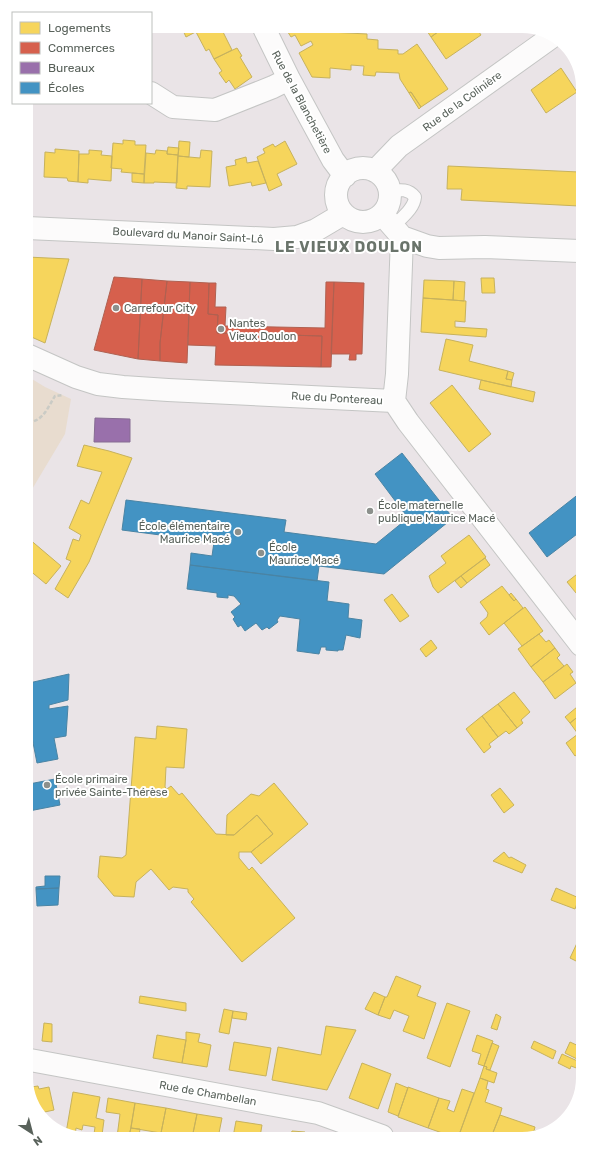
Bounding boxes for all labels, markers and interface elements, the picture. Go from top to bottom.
legend [12,12,152,104]
text: Logements [48,21,111,35]
text: Commerces [48,41,115,55]
street label: Rue de la Blanchetière [269,49,334,156]
text: Bureaux [48,61,95,75]
street label: Rue de la Colinière [420,68,504,134]
text: Écoles [48,81,84,95]
street label: Boulevard du Manoir Saint-Lô [112,225,264,246]
district label: LE VIEUX DOULON [275,238,423,256]
place label: Carrefour City [124,302,196,315]
marker: Carrefour City [111,303,121,313]
place label: Nantes Vieux Doulon [229,317,296,343]
marker: Nantes Vieux Doulon [216,324,226,334]
street label: Rue du Pontereau [291,390,383,407]
place label: École maternelle publique Maurice Macé [378,499,495,525]
marker: École maternelle publique Maurice Macé [365,506,375,516]
place label: École élémentaire Maurice Macé [139,520,230,546]
marker: École élémentaire Maurice Macé [233,527,243,537]
place label: École Maurice Macé [269,541,339,567]
marker: École Maurice Macé [256,548,266,558]
place label: École primaire privée Sainte-Thérèse [55,773,168,799]
marker: École primaire privée Sainte-Thérèse [42,780,52,790]
street label: Rue de Chambellan [158,1079,258,1108]
north arrow [12,1113,52,1153]
text: N [30,1133,45,1148]

